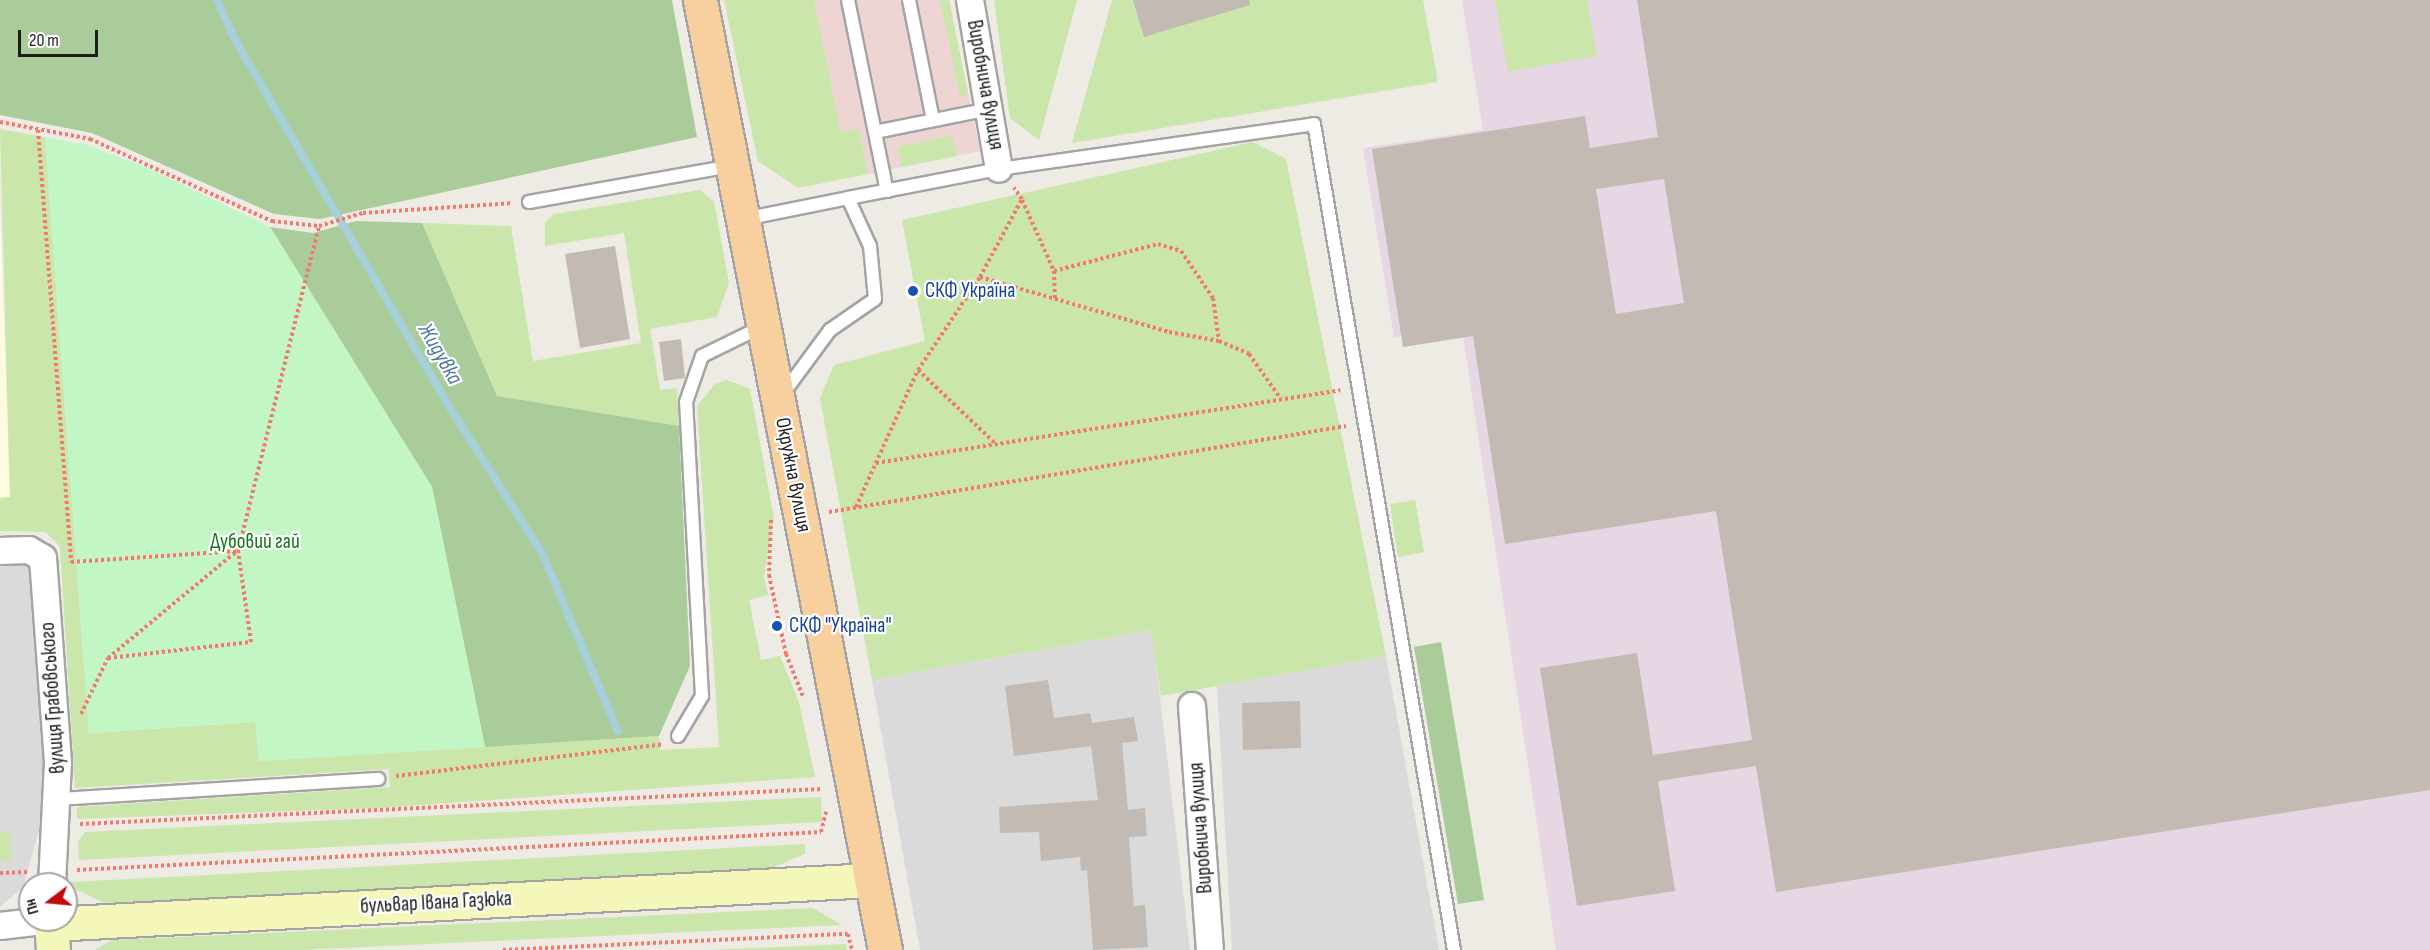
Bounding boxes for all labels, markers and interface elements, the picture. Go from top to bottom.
scale bar [21,18,100,56]
street label: Виробнича вулиця [961,18,1009,152]
text: 20 m [29,30,59,51]
place label: СКФ Україна [925,278,1015,304]
marker: СКФ Україна [906,284,920,298]
water label: Жидувка [412,319,468,389]
street label: Окружна вулиця [770,416,816,534]
park label: Дубовий гай [210,529,300,555]
place label: СКФ "Україна" [789,613,892,639]
marker: СКФ "Україна" [770,619,784,633]
street label: вулиця Грабовського [35,621,71,775]
street label: Виробнича вулиця [1184,761,1218,895]
north arrow [18,872,78,932]
street label: бульвар Івана Газюка [359,886,513,920]
text: Пн [21,896,43,917]

